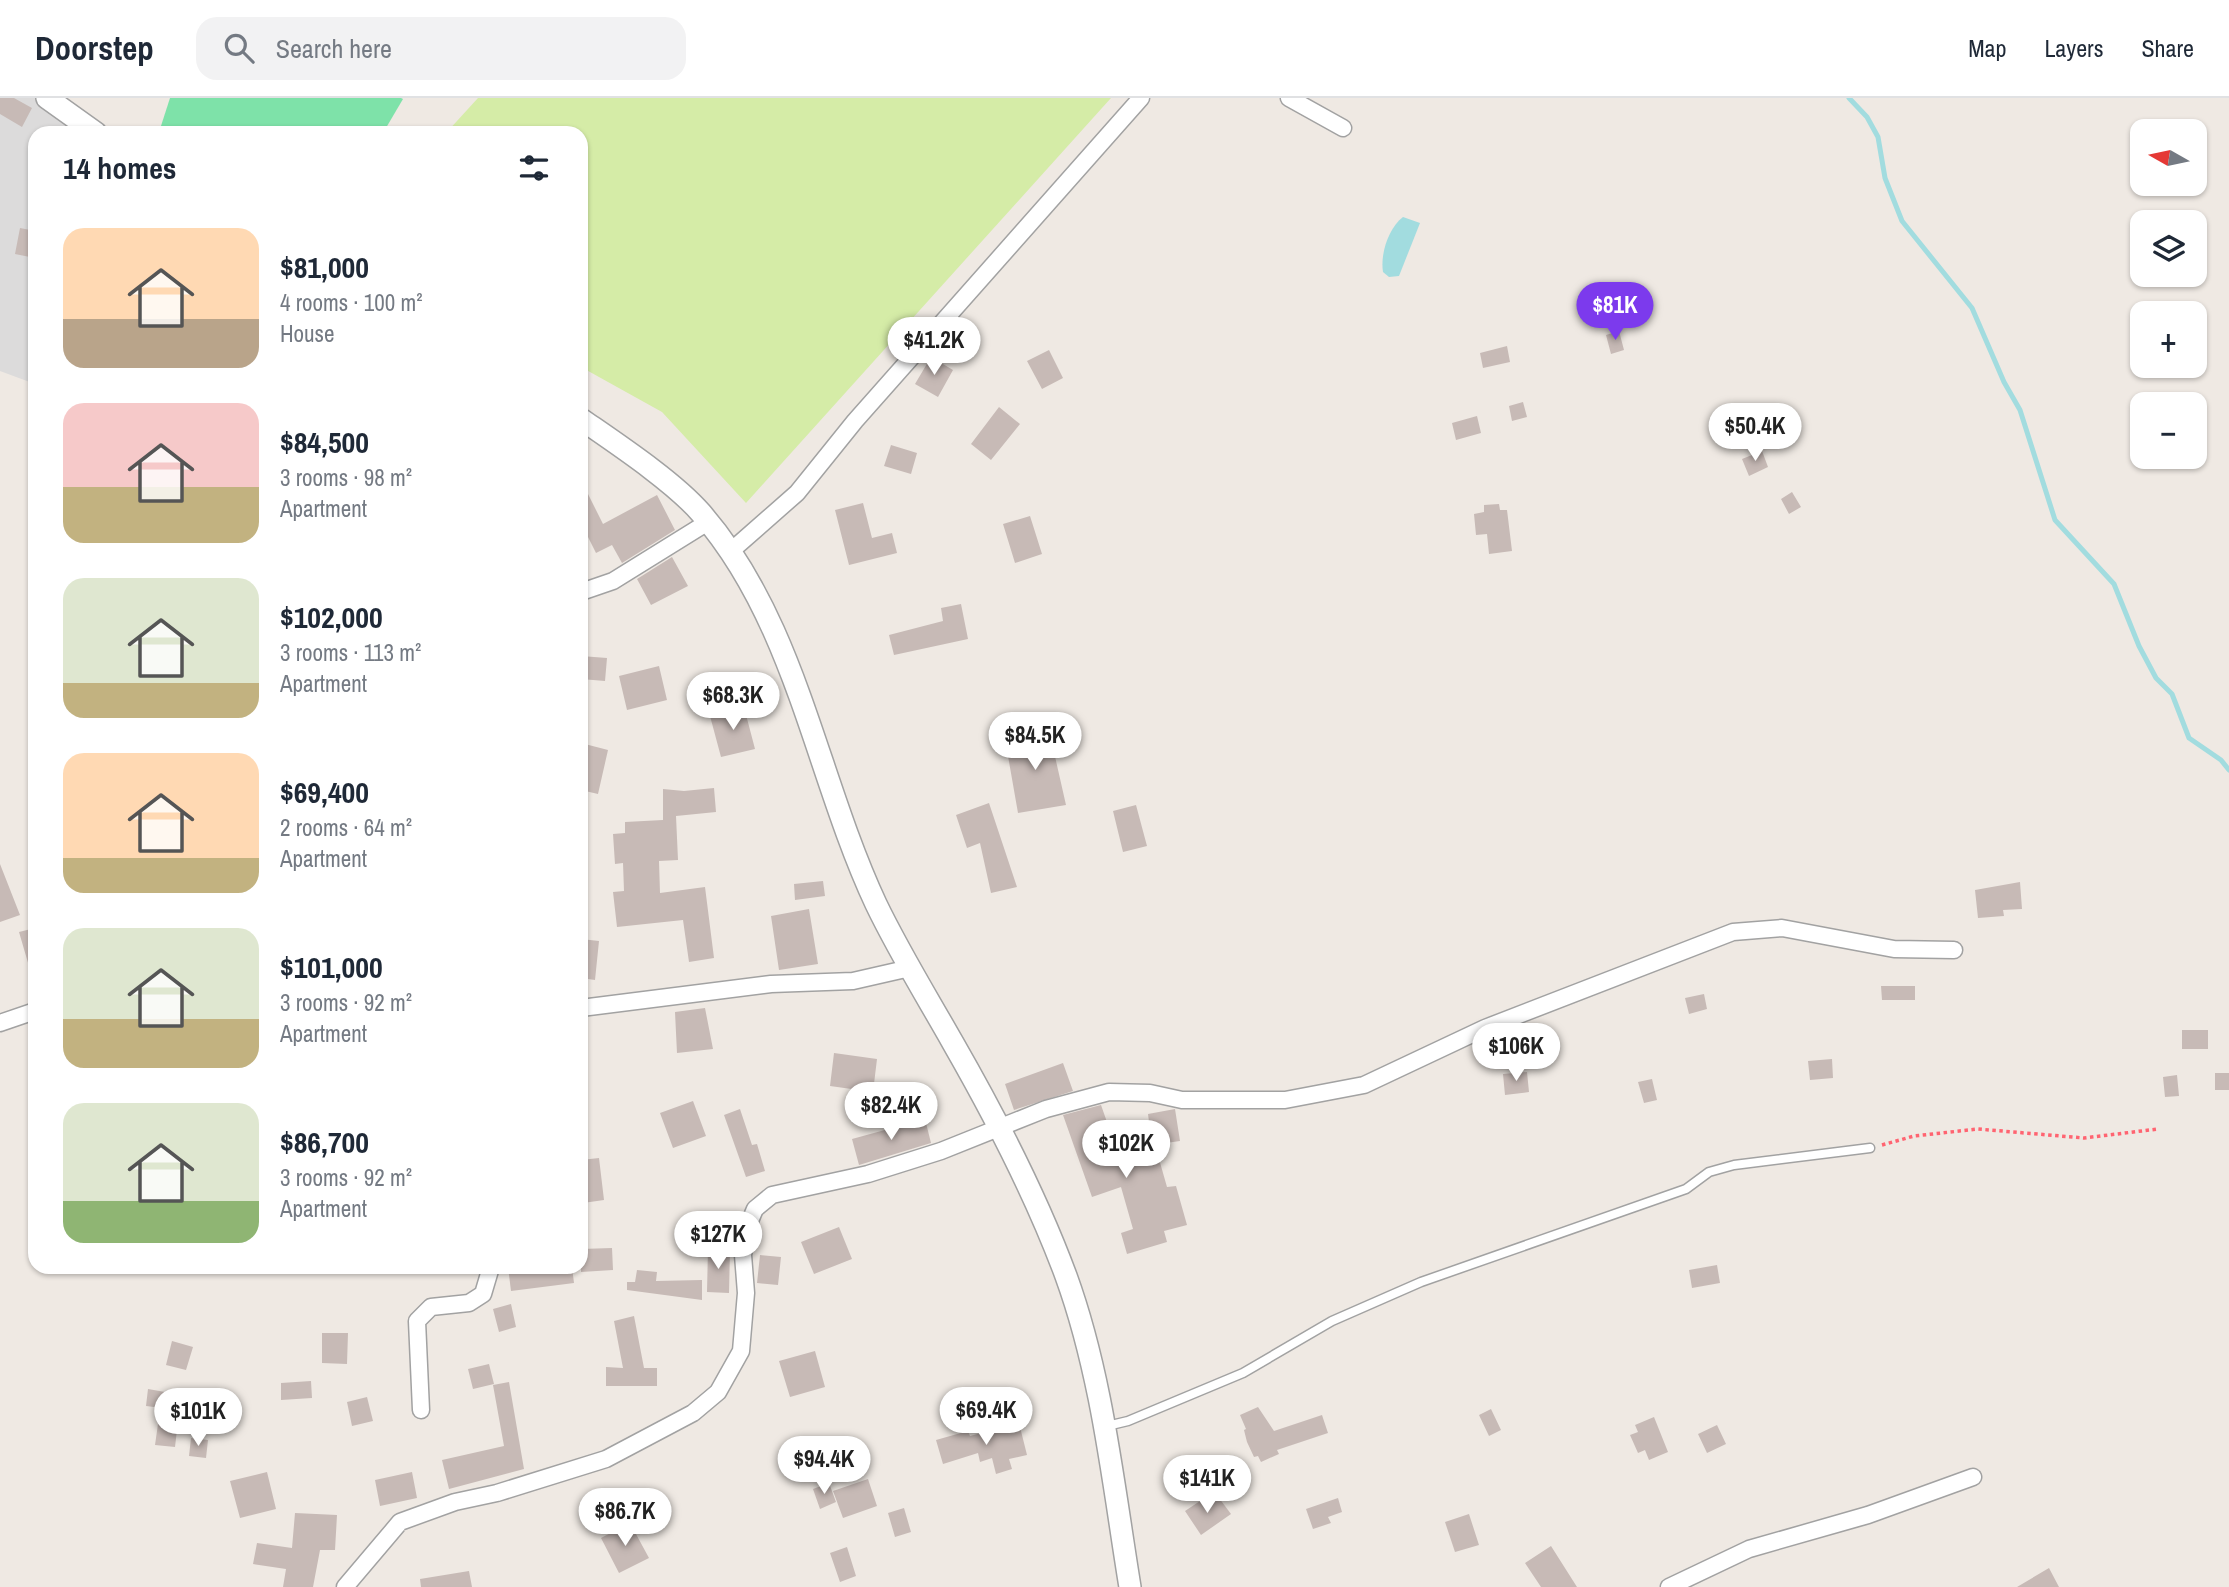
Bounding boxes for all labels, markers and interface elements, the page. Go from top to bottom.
search box [196,17,686,80]
text: Doorstep [35,26,154,70]
icon: search [220,29,258,67]
text: Search here [276,31,392,66]
text: Map [1968,32,2006,64]
text: Layers [2044,32,2103,64]
text: Share [2141,32,2194,64]
north arrow [2130,119,2207,196]
map controls [2130,119,2207,469]
text: 14 homes [63,148,177,188]
icon: filters [515,149,553,187]
button: layers [2130,210,2207,287]
text: $81,000 [280,247,369,287]
icon: home [119,256,203,340]
pin: $81K [1574,282,1656,342]
text: 4 rooms · 100 m² [280,287,423,318]
text: $81K [1592,289,1638,320]
button: + [2130,301,2207,378]
pin: $41.2K [877,317,991,377]
text: House [280,318,335,349]
text: $41.2K [904,324,964,355]
button: − [2130,392,2207,469]
pin: $50.4K [1698,404,1812,463]
text: $50.4K [1725,410,1785,441]
text: $84,500 [280,422,369,462]
icon: home [119,431,203,515]
text: 3 rooms · 98 m² [280,462,412,493]
text: Apartment [280,493,367,524]
text: $102,000 [280,597,383,637]
icon: home [119,606,203,690]
text: 3 rooms · 113 m² [280,637,421,668]
text: Apartment [280,668,367,699]
pin: $68.3K [676,672,790,732]
text: $68.3K [703,679,763,710]
pin: $84.5K [978,712,1092,772]
text: $84.5K [1005,719,1065,750]
text: $69,400 [280,772,369,812]
icon: home [119,781,203,865]
text: 2 rooms · 64 m² [280,812,412,843]
text: Apartment [280,843,367,874]
text: $101,000 [280,947,383,987]
icon: home [119,956,203,1040]
text: 3 rooms · 92 m² [280,987,412,1018]
text: Apartment [280,1018,367,1049]
pin: $106K [1467,1024,1565,1083]
text: $106K [1488,1030,1544,1061]
pin: $82.4K [834,1082,948,1142]
text: $82.4K [861,1089,921,1120]
pin: $102K [1077,1121,1175,1180]
text: $86,700 [280,1122,369,1162]
text: $102K [1098,1127,1154,1158]
icon: home [119,1131,203,1215]
text: 3 rooms · 92 m² [280,1162,412,1193]
text: Apartment [280,1193,367,1224]
pin: $127K [669,1212,767,1271]
text: $127K [690,1218,746,1249]
pin: $101K [149,1388,247,1448]
pin: $69.4K [929,1388,1043,1447]
text: $69.4K [956,1394,1016,1425]
text: $101K [170,1395,226,1426]
pin: $94.4K [767,1436,881,1496]
text: $94.4K [794,1443,854,1474]
pin: $141K [1158,1456,1256,1515]
text: $141K [1179,1462,1235,1493]
pin: $86.7K [568,1488,682,1548]
text: $86.7K [595,1495,655,1526]

